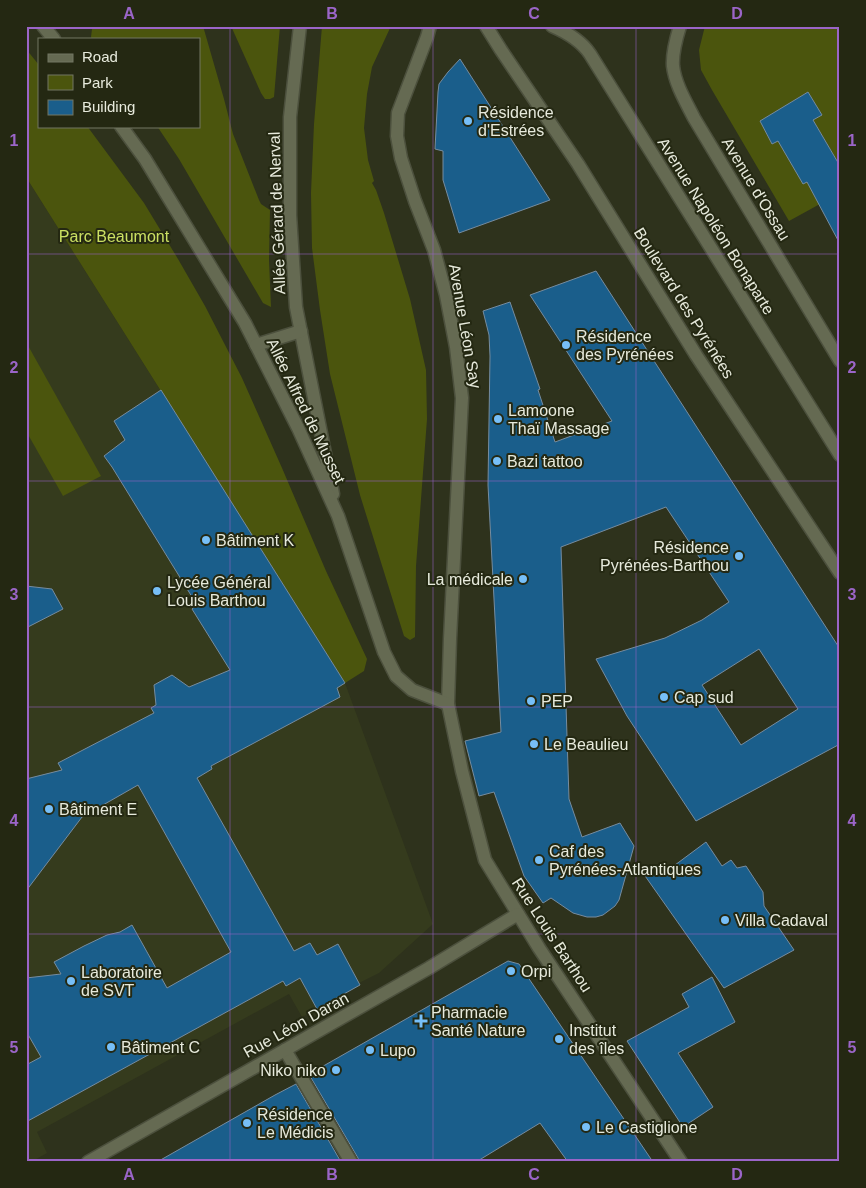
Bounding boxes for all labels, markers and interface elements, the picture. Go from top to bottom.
text: A [123,5,135,22]
text: B [326,5,338,22]
text: C [528,5,540,22]
text: D [731,5,743,22]
legend [38,38,200,128]
text: Road [82,48,118,65]
text: Park [82,74,113,91]
text: Building [82,98,135,115]
place label: Résidence d'Estrées [478,104,554,139]
marker: Résidence d'Estrées [462,115,474,127]
street label: Allée Gérard de Nerval [266,131,288,295]
text: 1 [10,132,19,149]
text: 1 [848,132,857,149]
street label: Avenue Napoléon Bonaparte [654,134,778,318]
street label: Avenue d'Ossau [719,135,793,243]
street label: Boulevard des Pyrénées [631,225,737,381]
park label: Parc Beaumont [59,228,170,245]
street label: Avenue Léon Say [446,262,484,390]
place label: Résidence des Pyrénées [576,328,674,363]
street label: Allée Alfred de Musset [263,336,349,487]
marker: Résidence des Pyrénées [560,339,572,351]
text: 2 [10,359,19,376]
text: 2 [848,359,857,376]
place label: Lamoone Thaï Massage [508,402,609,437]
marker: Lamoone Thaï Massage [492,413,504,425]
place label: Bazi tattoo [507,453,583,470]
marker: Bazi tattoo [491,455,503,467]
place label: Bâtiment K [216,532,295,549]
marker: Bâtiment K [200,534,212,546]
place label: Résidence Pyrénées-Barthou [600,539,729,574]
marker: Résidence Pyrénées-Barthou [733,550,745,562]
place label: La médicale [427,571,513,588]
marker: La médicale [517,573,529,585]
place label: Lycée Général Louis Barthou [167,574,270,609]
marker: Lycée Général Louis Barthou [151,585,163,597]
text: 3 [10,586,19,603]
text: 3 [848,586,857,603]
place label: Cap sud [674,689,734,706]
marker: Cap sud [658,691,670,703]
place label: PEP [541,693,573,710]
marker: PEP [525,695,537,707]
place label: Le Beaulieu [544,736,629,753]
marker: Le Beaulieu [528,738,540,750]
place label: Bâtiment E [59,801,137,818]
marker: Bâtiment E [43,803,55,815]
text: 4 [10,812,19,829]
text: 4 [848,812,857,829]
place label: Caf des Pyrénées-Atlantiques [549,843,701,878]
marker: Caf des Pyrénées-Atlantiques [533,854,545,866]
street label: Rue Louis Barthou [509,875,595,995]
place label: Villa Cadaval [735,912,828,929]
marker: Villa Cadaval [719,914,731,926]
place label: Orpi [521,963,551,980]
place label: Laboratoire de SVT [81,964,162,999]
marker: Orpi [505,965,517,977]
marker: Laboratoire de SVT [65,975,77,987]
street label: Rue Léon Daran [241,989,351,1061]
place label: Pharmacie Santé Nature [431,1004,525,1039]
marker: Pharmacie Santé Nature [415,1015,427,1027]
place label: Institut des îles [569,1022,624,1057]
marker: Institut des îles [553,1033,565,1045]
text: 5 [10,1039,19,1056]
place label: Bâtiment C [121,1039,200,1056]
text: 5 [848,1039,857,1056]
marker: Bâtiment C [105,1041,117,1053]
place label: Lupo [380,1042,416,1059]
marker: Lupo [364,1044,376,1056]
place label: Niko niko [260,1062,326,1079]
marker: Niko niko [330,1064,342,1076]
place label: Résidence Le Médicis [257,1106,333,1141]
marker: Résidence Le Médicis [241,1117,253,1129]
place label: Le Castiglione [596,1119,698,1136]
marker: Le Castiglione [580,1121,592,1133]
text: A [123,1166,135,1183]
text: B [326,1166,338,1183]
text: C [528,1166,540,1183]
text: D [731,1166,743,1183]

